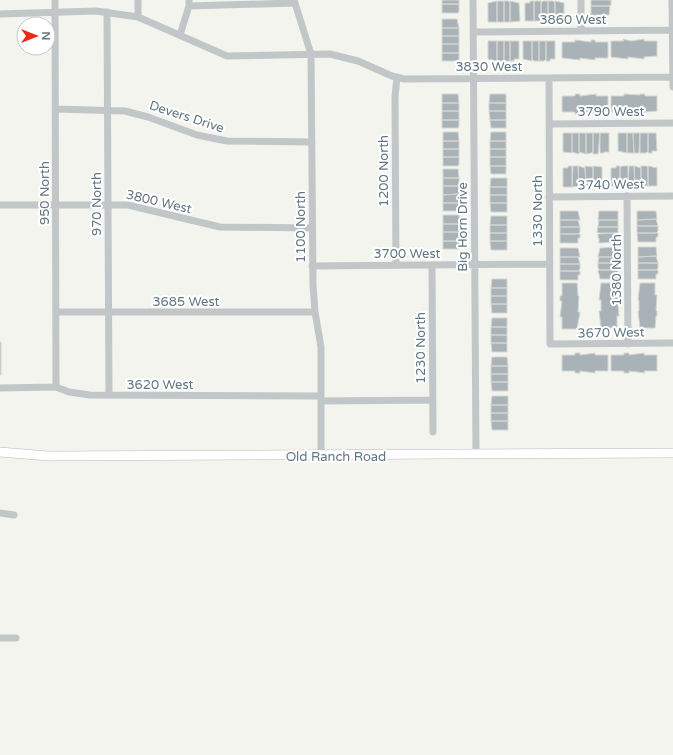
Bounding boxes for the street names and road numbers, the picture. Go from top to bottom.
street label: 3860 West [539,12,607,28]
street label: 3830 West [455,59,523,75]
street label: Devers Drive [147,97,226,137]
street label: 3790 West [577,104,645,120]
street label: 1200 North [376,135,392,207]
street label: 950 North [37,161,53,225]
street label: 970 North [89,172,105,236]
street label: 1330 North [530,175,546,247]
street label: 3740 West [577,176,645,194]
street label: Big Horn Drive [455,182,471,272]
street label: 3800 West [124,187,193,217]
street label: 1100 North [293,191,309,263]
street label: 1380 North [609,234,625,306]
street label: 3700 West [373,246,441,262]
street label: 3685 West [152,294,220,310]
street label: 1230 North [413,312,429,384]
street label: 3670 West [577,324,645,342]
street label: 3620 West [126,377,194,393]
street label: Old Ranch Road [286,449,386,465]

